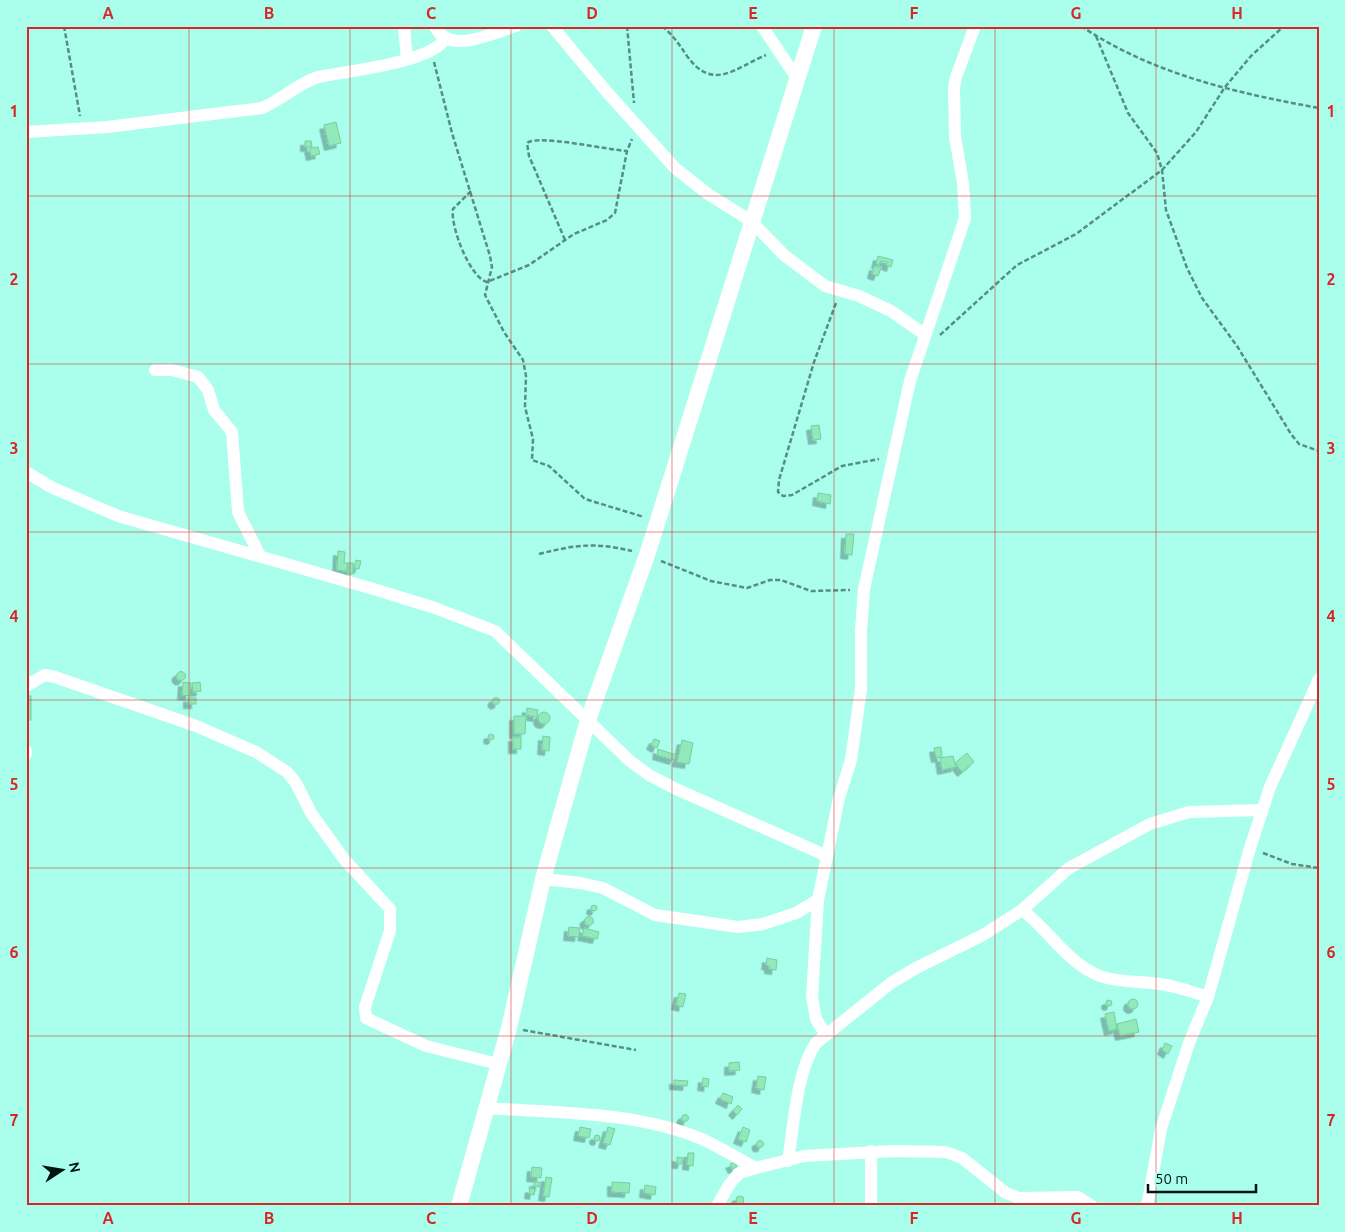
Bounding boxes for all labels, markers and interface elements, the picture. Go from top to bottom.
text: A [102,4,114,22]
text: B [264,4,274,22]
text: C [426,4,436,22]
text: D [586,4,598,22]
text: E [748,4,758,22]
text: F [910,4,919,22]
text: G [1070,4,1082,22]
text: H [1231,4,1243,22]
text: 1 [9,102,19,120]
text: 1 [1326,102,1336,120]
text: 2 [9,270,19,288]
text: 2 [1326,270,1336,288]
text: 3 [9,439,19,457]
text: 3 [1326,439,1336,457]
text: 4 [9,607,19,625]
text: 4 [1326,607,1336,625]
text: 5 [9,775,19,793]
text: 5 [1326,775,1336,793]
text: 6 [9,943,19,961]
text: 6 [1326,943,1336,961]
text: 7 [9,1111,19,1129]
text: 7 [1326,1111,1336,1129]
north arrow [38,1144,88,1194]
text: N [66,1161,84,1174]
scale bar [1148,1162,1255,1194]
text: 50 m [1155,1170,1188,1187]
text: A [102,1209,114,1227]
text: B [264,1209,274,1227]
text: C [426,1209,436,1227]
text: D [586,1209,598,1227]
text: E [748,1209,758,1227]
text: F [910,1209,919,1227]
text: G [1070,1209,1082,1227]
text: H [1231,1209,1243,1227]

